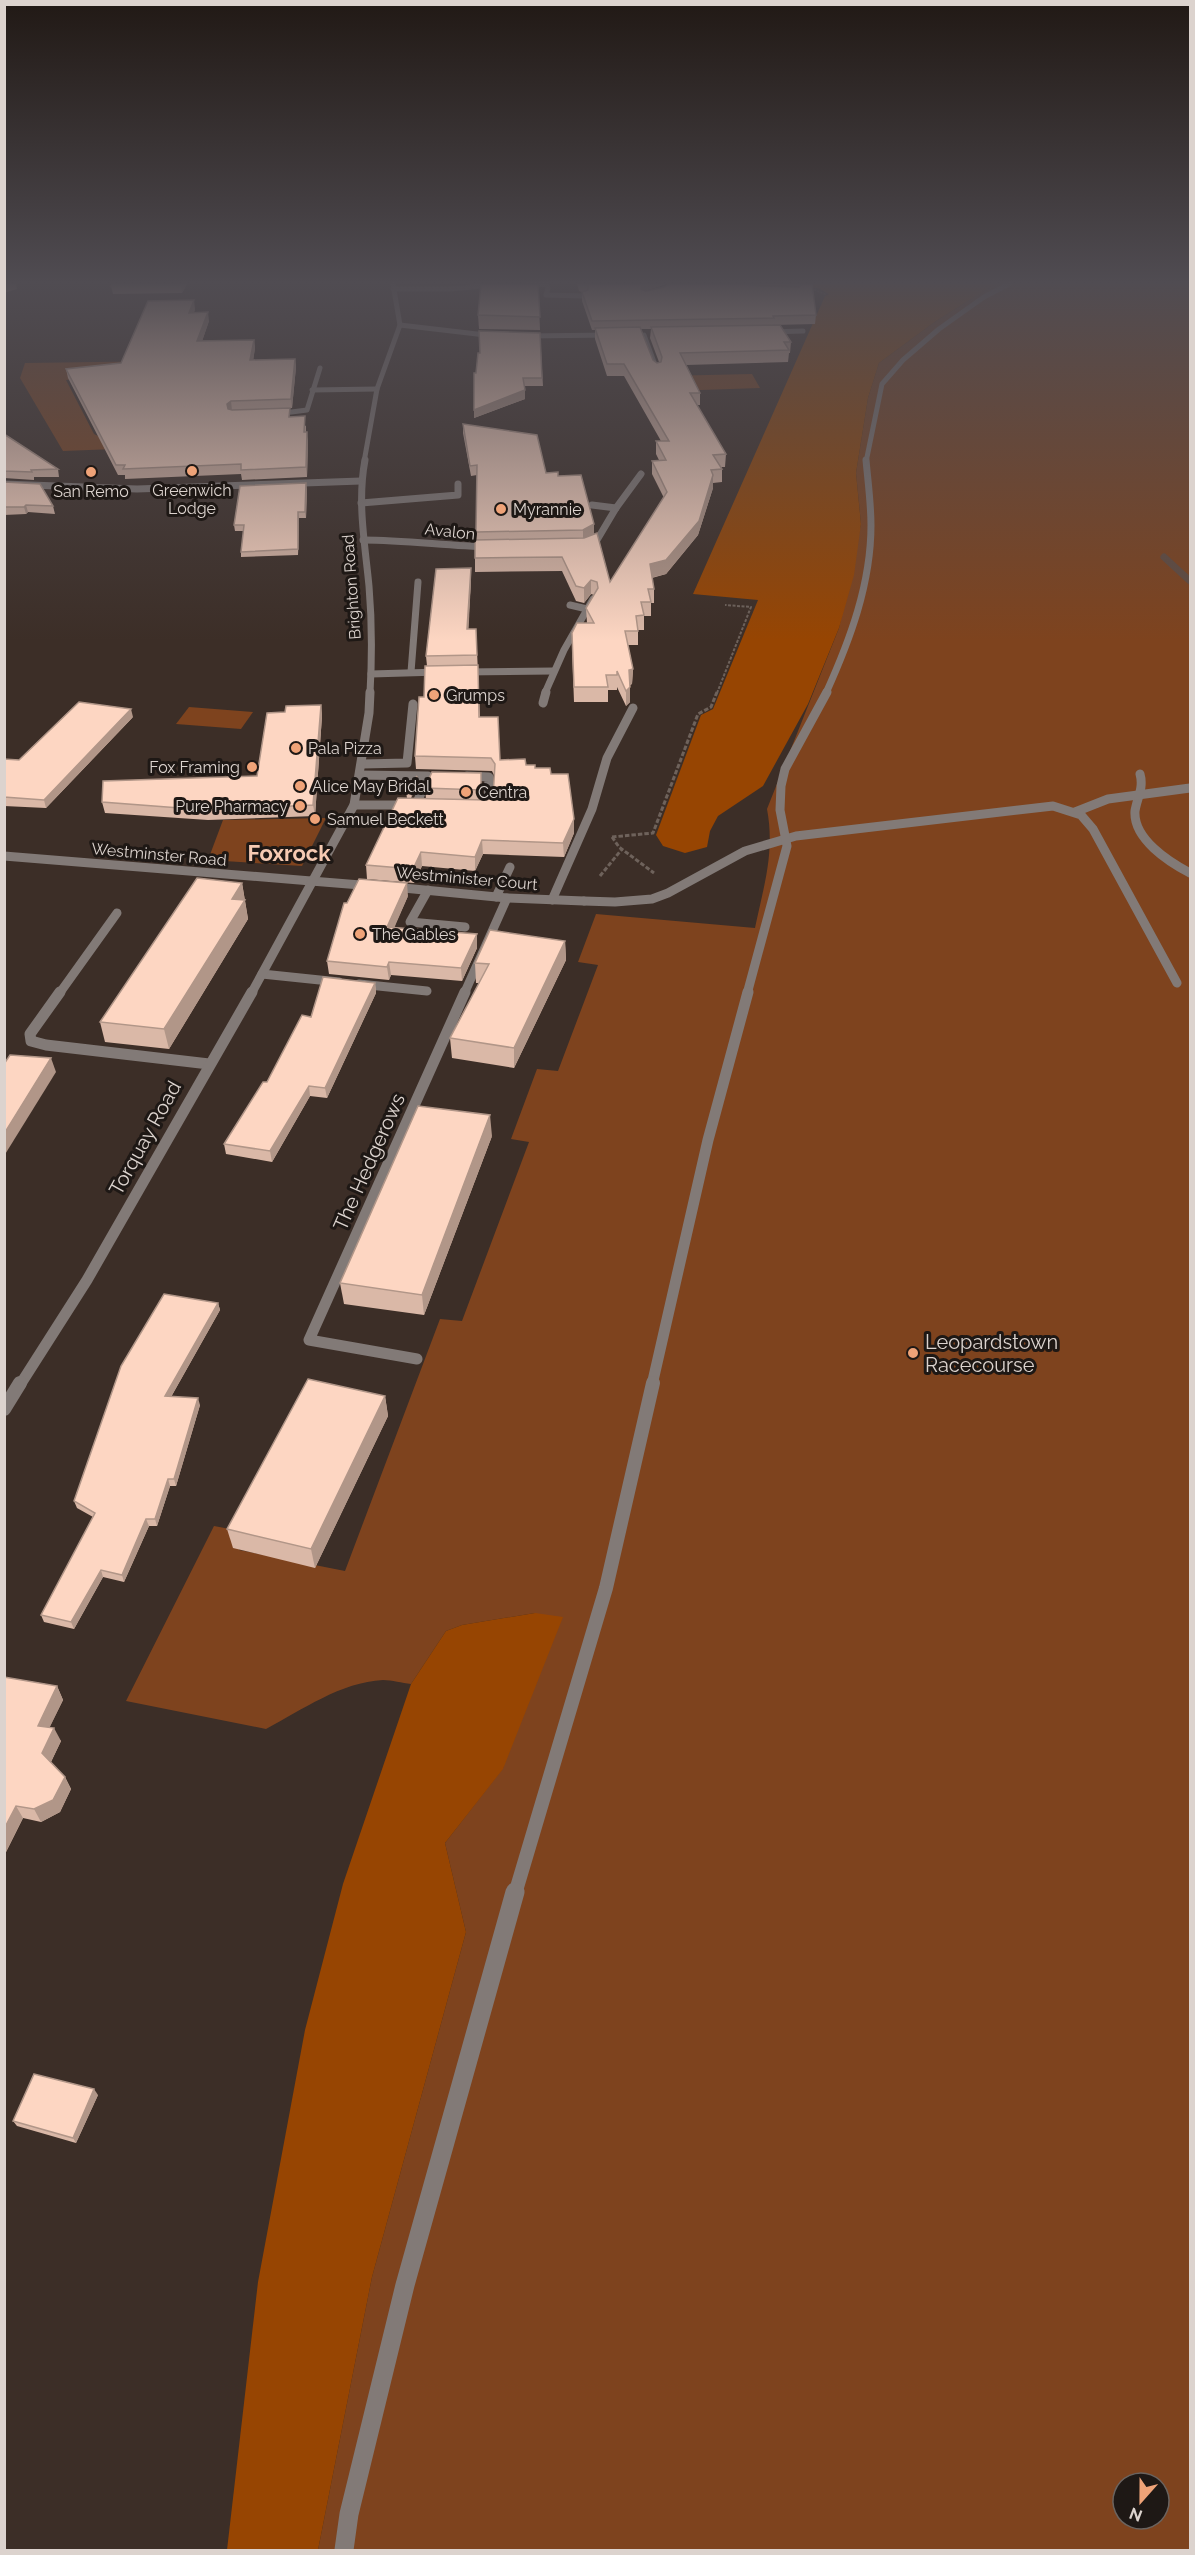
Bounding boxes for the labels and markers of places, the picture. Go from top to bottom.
marker: Greenwich Lodge [185,464,199,478]
marker: San Remo [84,465,98,479]
place label: Greenwich Lodge [152,481,232,518]
place label: San Remo [53,482,129,501]
place label: Myrannie [513,500,582,519]
marker: Myrannie [494,502,508,516]
place label: Grumps [446,686,505,705]
marker: Grumps [427,688,441,702]
place label: Pala Pizza [308,739,382,758]
marker: Pala Pizza [289,741,303,755]
place label: Fox Framing [149,758,240,777]
marker: Fox Framing [245,760,259,774]
place label: Alice May Bridal [312,777,431,796]
marker: Alice May Bridal [293,779,307,793]
place label: Centra [478,783,527,802]
marker: Centra [459,785,473,799]
place label: Pure Pharmacy [175,797,288,816]
marker: Pure Pharmacy [293,799,307,813]
place label: Samuel Beckett [327,810,445,829]
marker: Samuel Beckett [308,812,322,826]
place label: The Gables [372,925,456,944]
marker: The Gables [353,927,367,941]
place label: Leopardstown Racecourse [925,1330,1058,1377]
marker: Leopardstown Racecourse [906,1346,920,1360]

